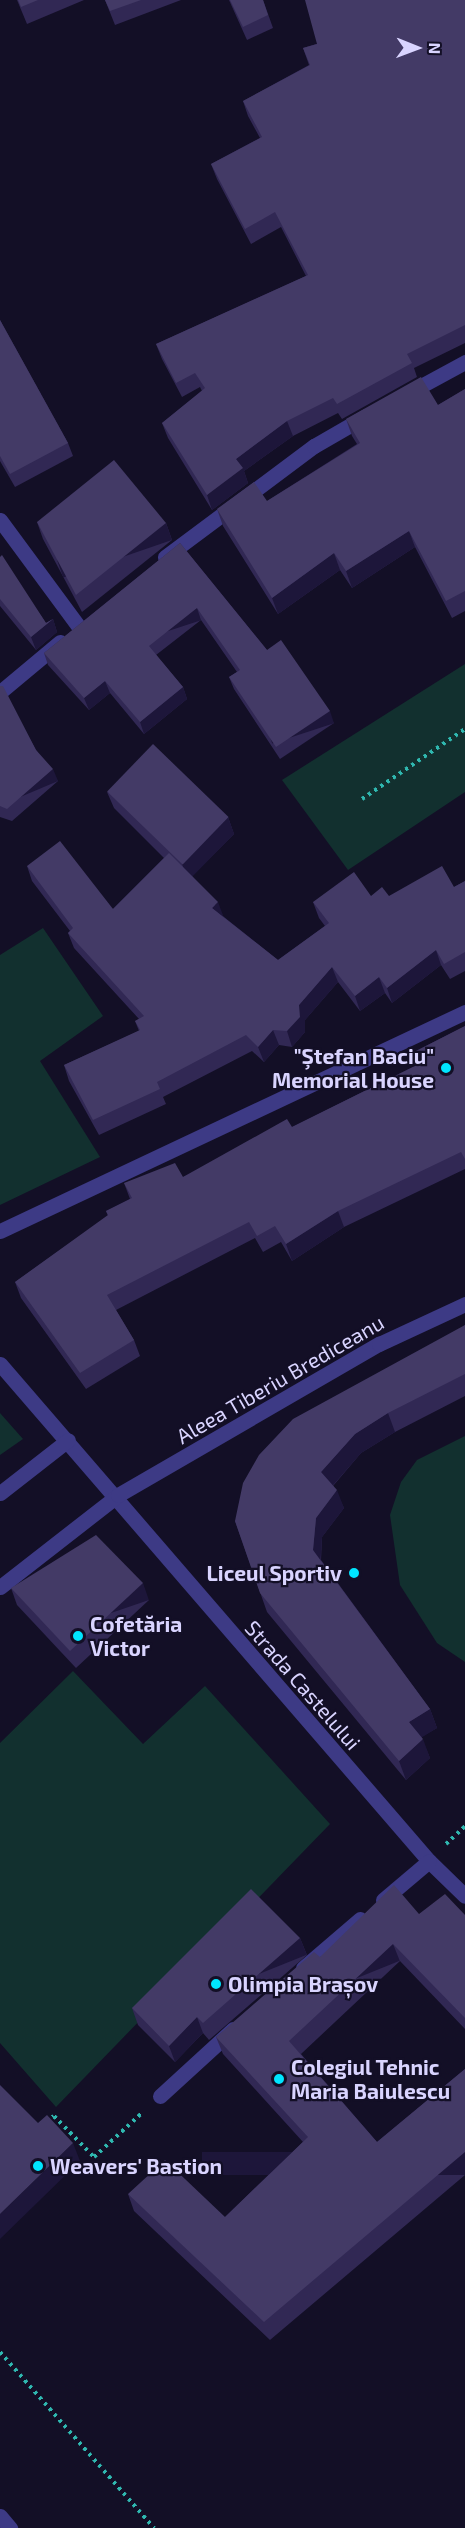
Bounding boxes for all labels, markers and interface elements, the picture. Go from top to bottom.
north arrow [387,18,447,78]
text: N [426,42,445,54]
place label: "Ştefan Baciu" Memorial House [272,1043,434,1093]
marker: "Ştefan Baciu" Memorial House [439,1061,453,1075]
street label: Aleea Tiberiu Brediceanu [172,1309,388,1449]
place label: Liceul Sportiv [206,1560,342,1586]
marker: Liceul Sportiv [347,1566,361,1580]
place label: Cofetăria Victor [90,1611,182,1661]
street label: Strada Castelului [240,1615,366,1755]
marker: Cofetăria Victor [71,1629,85,1643]
place label: Olimpia Brașov [228,1971,378,1997]
marker: Olimpia Brașov [209,1977,223,1991]
place label: Colegiul Tehnic Maria Baiulescu [291,2054,450,2104]
marker: Colegiul Tehnic Maria Baiulescu [272,2072,286,2086]
place label: Weavers' Bastion [50,2153,223,2179]
marker: Weavers' Bastion [31,2159,45,2173]

